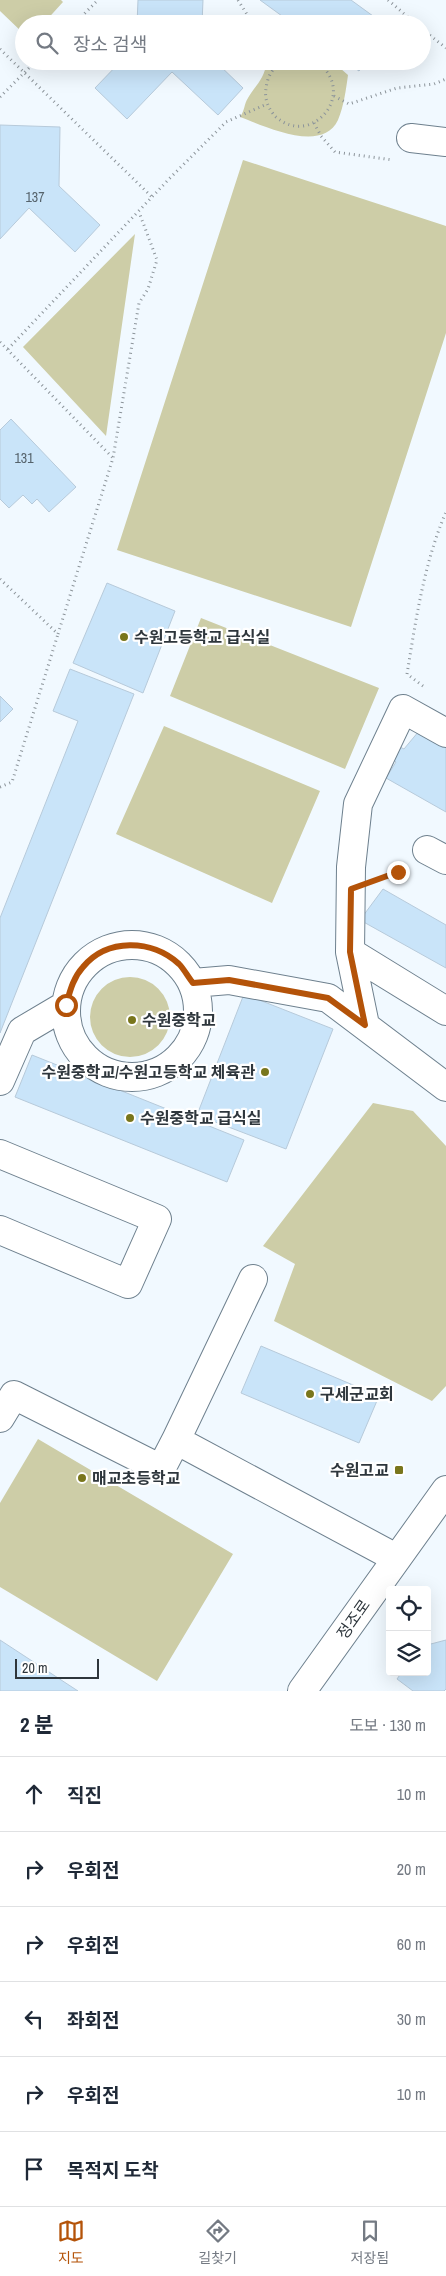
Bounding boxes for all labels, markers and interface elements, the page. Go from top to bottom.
search box [15,15,431,70]
icon: search [33,29,61,57]
text: 장소 검색 [73,31,147,57]
house number: 137 [25,188,45,206]
house number: 131 [14,449,34,467]
place label: 수원고등학교 급식실 [134,626,270,648]
marker: 수원고등학교 급식실 [118,631,130,643]
route end [387,861,410,884]
route start [55,994,78,1017]
place label: 수원중학교 [142,1009,216,1031]
marker: 수원중학교 [126,1014,138,1026]
place label: 수원중학교/수원고등학교 체육관 [42,1061,255,1083]
marker: 수원중학교/수원고등학교 체육관 [259,1066,271,1078]
place label: 수원중학교 급식실 [140,1107,261,1129]
marker: 수원중학교 급식실 [124,1112,136,1124]
place label: 구세군교회 [320,1383,394,1405]
marker: 구세군교회 [304,1388,316,1400]
place label: 수원고교 [330,1459,389,1481]
marker: 수원고교 [393,1464,405,1476]
place label: 매교초등학교 [92,1467,181,1489]
marker: 매교초등학교 [76,1472,88,1484]
map controls [386,1586,431,1676]
button: locate [386,1586,431,1631]
street label: 정조로 [331,1594,375,1643]
button: layers [386,1631,431,1676]
scale bar [15,1656,99,1679]
text: 20 m [22,1659,48,1677]
text: 2 분 [20,1710,54,1739]
text: 도보 · 130 m [349,1714,426,1736]
icon: ahead [20,1780,48,1808]
text: 직진 [67,1782,102,1808]
text: 10 m [397,1783,426,1805]
icon: right [20,1855,48,1883]
text: 우회전 [67,1857,119,1883]
text: 20 m [397,1858,426,1880]
icon: right [20,1930,48,1958]
text: 우회전 [67,1932,119,1958]
text: 60 m [397,1933,426,1955]
icon: left [20,2005,48,2033]
text: 좌회전 [67,2007,119,2033]
text: 30 m [397,2008,426,2030]
icon: right [20,2080,48,2108]
text: 우회전 [67,2082,119,2108]
text: 10 m [397,2083,426,2105]
icon: arrive [20,2155,48,2183]
text: 목적지 도착 [67,2157,159,2183]
tab: 지도 [57,2217,85,2267]
tab: 길찾기 [198,2217,237,2267]
tab: 저장됨 [351,2217,389,2267]

